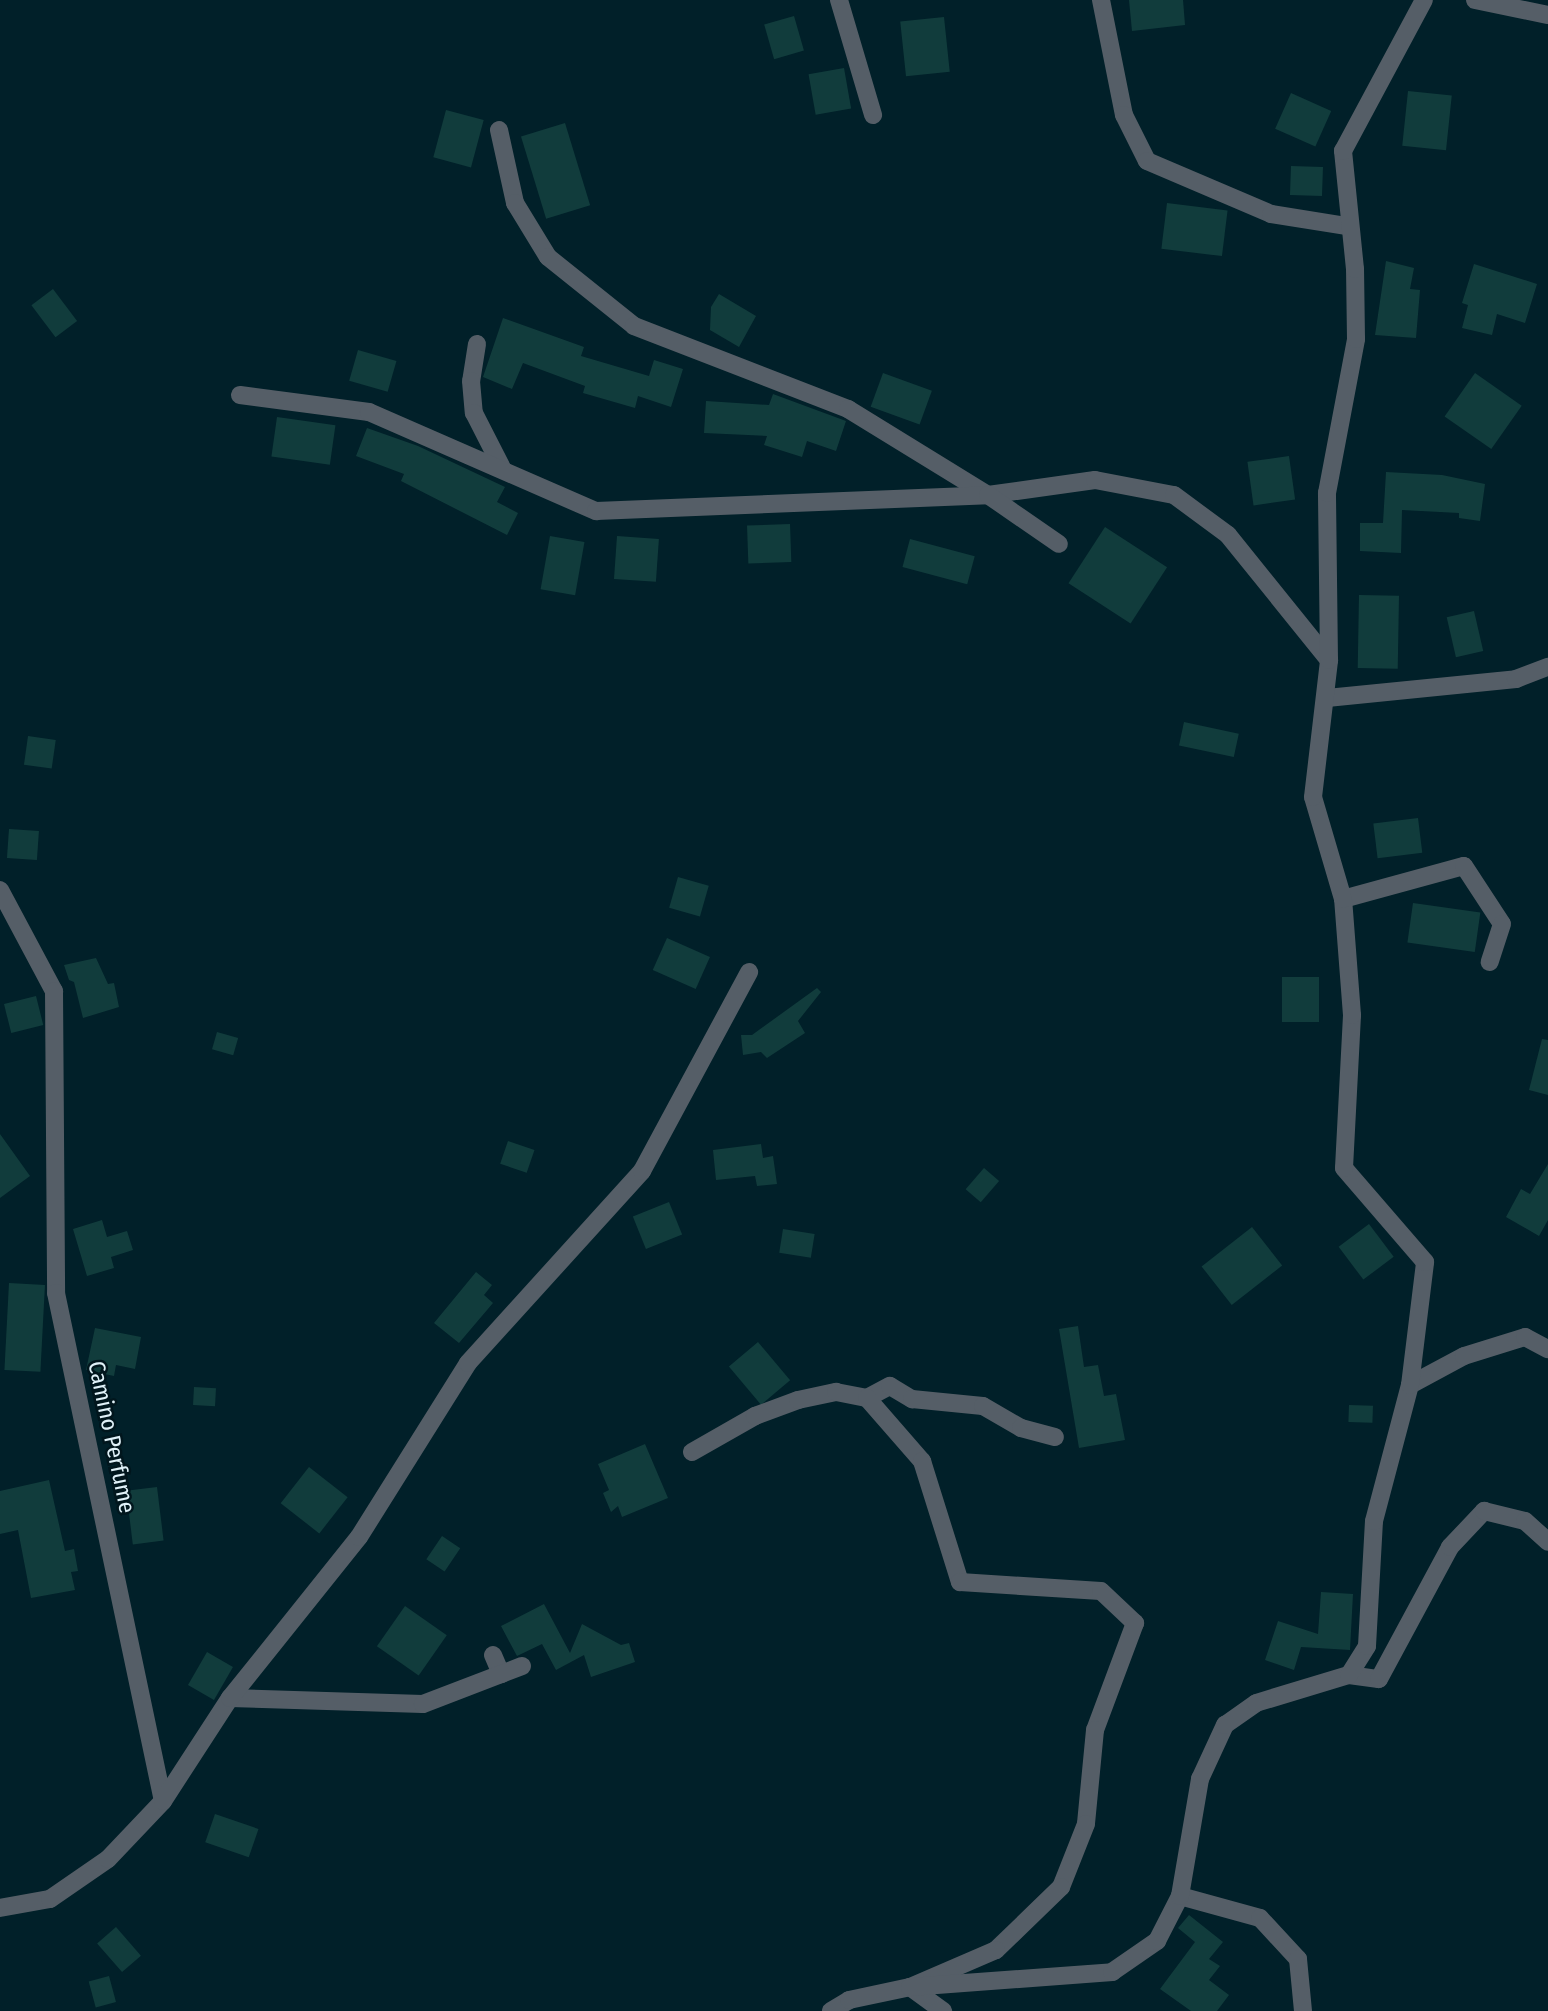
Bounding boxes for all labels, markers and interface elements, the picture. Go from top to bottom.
street label: Camino Perfume [82,1358,142,1516]

